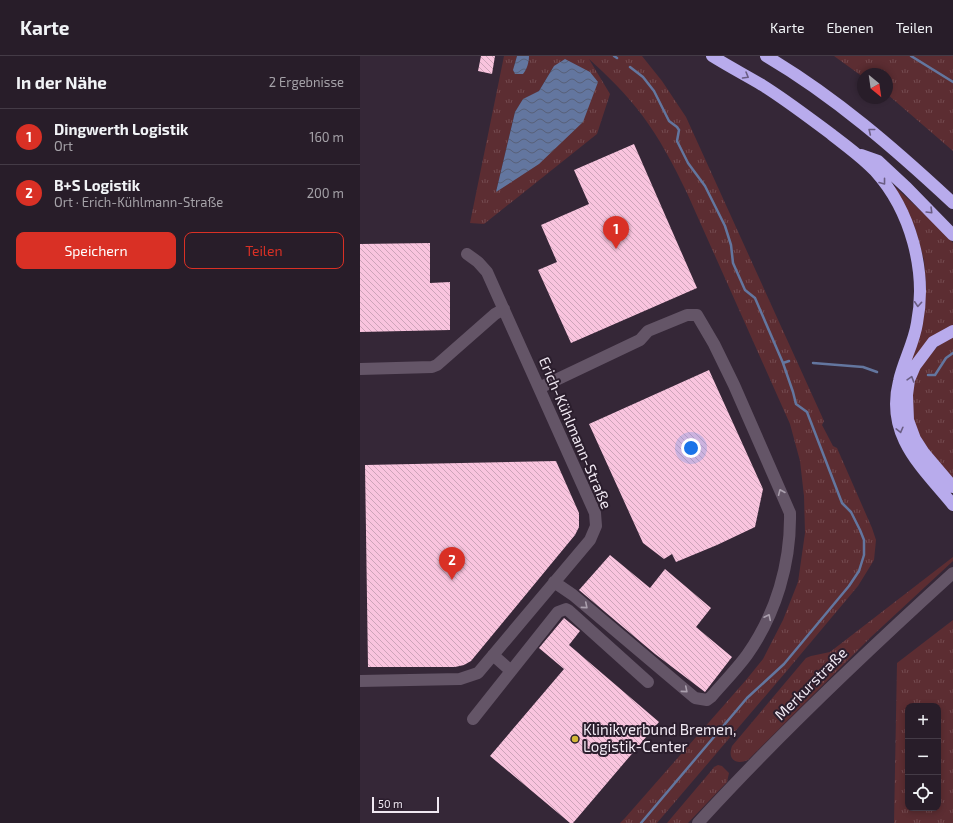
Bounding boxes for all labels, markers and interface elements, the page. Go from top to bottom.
text: Karte [20,16,70,39]
text: Karte [770,19,805,36]
text: Ebenen [827,19,874,36]
text: Teilen [896,19,933,36]
north arrow [857,68,893,104]
one-way arrow [742,71,749,78]
text: In der Nähe [16,72,107,92]
text: 2 Ergebnisse [269,74,344,90]
text: Dingwerth Logistik [54,120,188,138]
one-way arrow [869,128,876,135]
text: 1 [26,129,32,145]
text: 160 m [309,129,344,145]
text: Ort [54,138,73,154]
text: B+S Logistik [54,176,140,194]
one-way arrow [879,177,886,184]
text: 2 [25,185,33,201]
text: 200 m [307,185,344,201]
text: Ort · Erich-Kühlmann-Straße [54,194,223,210]
one-way arrow [925,206,933,214]
pin: 1 [603,216,629,249]
button: Speichern [16,232,176,269]
button: Teilen [184,232,344,269]
one-way arrow [914,301,923,307]
street label: Erich-Kühlmann-Straße [536,354,616,511]
one-way arrow [906,376,914,383]
one-way arrow [895,426,904,433]
your location [681,438,701,458]
one-way arrow [778,488,786,496]
pin: 2 [439,547,465,580]
one-way arrow [581,601,588,608]
one-way arrow [763,613,771,621]
street label: Merkurstraße [770,643,850,723]
one-way arrow [680,685,687,692]
map controls [905,703,941,811]
button: + [905,703,941,739]
place label: Klinikverbund Bremen, Logistik-Center [583,720,736,755]
marker: Klinikverbund Bremen, Logistik-Center [570,734,580,744]
button: − [905,739,941,775]
button: locate [905,775,941,811]
scale bar [372,795,439,814]
text: 50 m [378,797,403,810]

